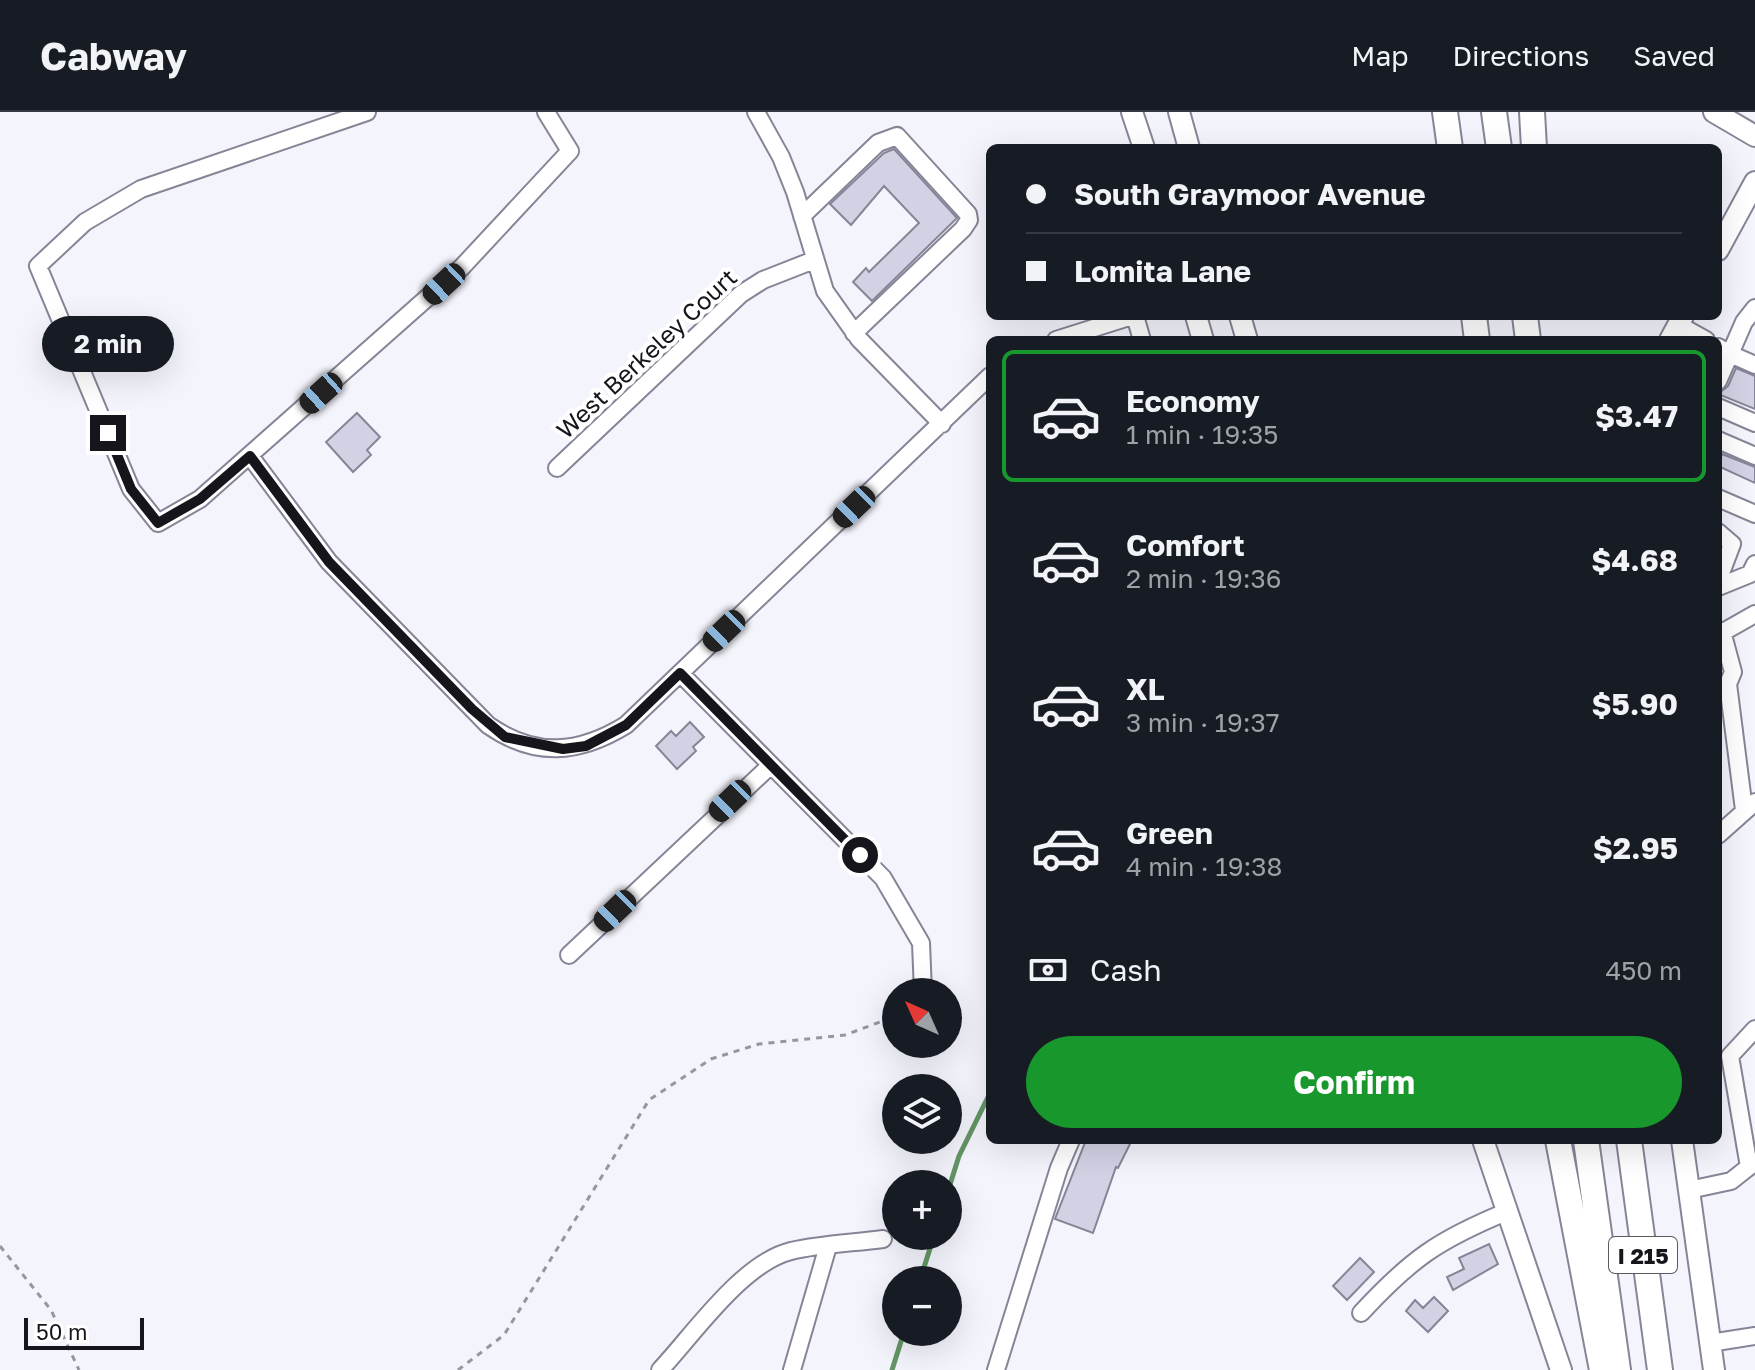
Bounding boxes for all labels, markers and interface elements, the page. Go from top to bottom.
text: Cabway [40,33,187,78]
text: Map [1351,39,1408,72]
text: Directions [1452,39,1589,72]
text: Saved [1633,39,1715,72]
text: South Graymoor Avenue [1074,176,1426,212]
text: Lomita Lane [1074,253,1251,289]
car [418,259,470,309]
street label: West Berkeley Court [550,262,742,444]
callout: 2 min [42,317,174,373]
text: 2 min [74,328,142,359]
car [295,368,347,418]
icon: car [1030,380,1102,452]
text: Economy [1126,383,1260,419]
text: $3.47 [1595,398,1678,434]
route end [90,415,126,451]
text: 1 min · 19:35 [1126,419,1278,450]
car [828,482,880,532]
icon: car [1030,524,1102,596]
text: Comfort [1126,527,1245,563]
text: $4.68 [1591,542,1678,578]
text: 2 min · 19:36 [1126,563,1281,594]
car [698,606,750,656]
icon: car [1030,668,1102,740]
text: XL [1126,671,1165,707]
text: $5.90 [1591,686,1678,722]
text: 3 min · 19:37 [1126,707,1280,738]
car [704,776,756,826]
icon: car [1030,812,1102,884]
text: Green [1126,815,1213,851]
text: $2.95 [1593,830,1678,866]
route start [842,837,878,873]
text: 4 min · 19:38 [1126,851,1282,882]
car [589,886,641,936]
icon: cash [1026,948,1070,992]
text: Cash [1090,952,1162,988]
text: 450 m [1605,955,1682,986]
north arrow [882,978,962,1058]
map controls [882,978,962,1346]
button: Confirm [1026,1036,1682,1128]
button: layers [882,1074,962,1154]
button: + [882,1170,962,1250]
road number: I 215 [1609,1237,1677,1273]
button: − [882,1266,962,1346]
scale bar [24,1314,144,1350]
text: 50 m [36,1318,87,1345]

